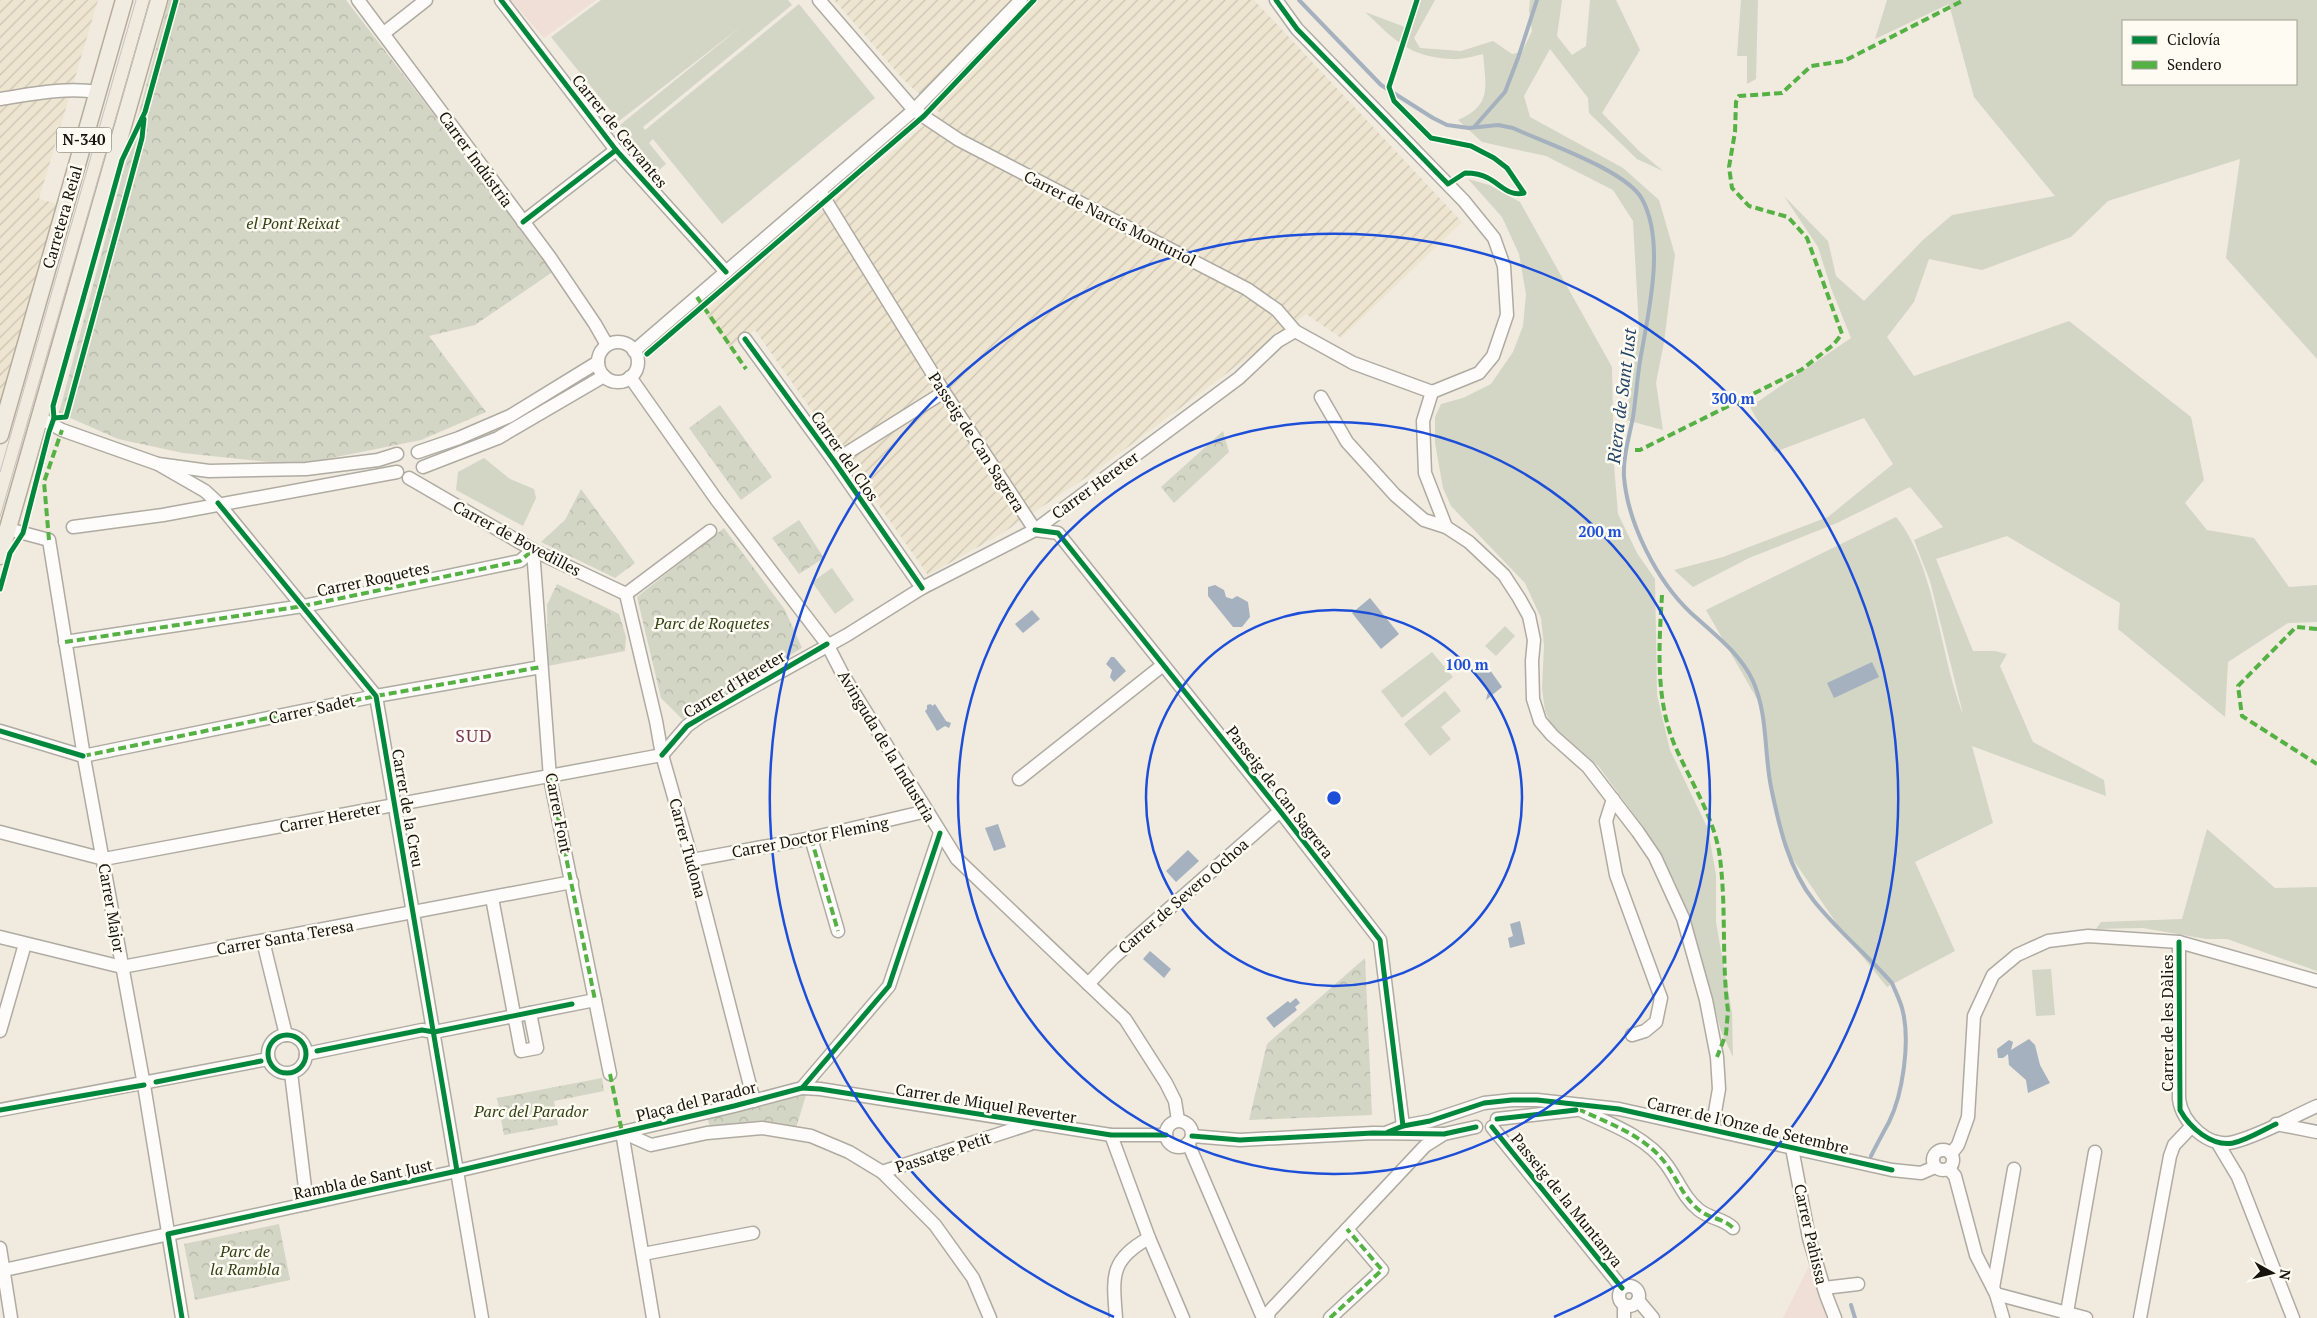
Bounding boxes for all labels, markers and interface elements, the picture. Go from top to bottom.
legend [2122,20,2297,85]
text: Ciclovía [2167,29,2221,49]
text: Sendero [2167,54,2221,74]
street label: Carrer de Cervantes [567,69,673,193]
street label: Carrer Indústria [434,106,518,212]
road number: N-340 [56,128,112,152]
street label: Carretera Reial [37,163,87,271]
street label: Carrer de Narcís Monturiol [1020,165,1200,271]
park label: el Pont Reixat [246,212,340,234]
water label: Riera de Sant Just [1601,326,1641,466]
street label: Passeig de Can Sagrera [923,368,1031,516]
text: 300 m [1711,388,1755,408]
street label: Carrer del Clos [806,407,884,505]
street label: Carrer Hereter [1047,445,1144,524]
street label: Carrer de Bovedilles [449,495,585,581]
text: 200 m [1578,521,1622,541]
street label: Carrer Roquetes [315,556,431,602]
park label: Parc de Roquetes [653,612,770,634]
street label: Carrer d'Hereter [679,644,790,723]
text: 100 m [1445,654,1489,674]
street label: Avinguda de la Industria [833,666,941,826]
street label: Carrer Sadet [267,689,358,729]
street label: Passeig de Can Sagrera [1221,721,1339,863]
district label: SUD [455,723,493,747]
street label: Carrer de la Creu [387,747,429,869]
street label: Carrer Font [540,771,578,855]
centre of rings [1325,789,1343,807]
street label: Carrer Hereter [277,796,383,838]
street label: Carrer Tudona [664,796,712,900]
street label: Carrer Doctor Fleming [730,811,891,863]
street label: Carrer de Severo Ochoa [1113,833,1253,959]
street label: Carrer Major [93,862,131,955]
street label: Carrer Santa Teresa [215,914,355,960]
street label: Carrer de les Dàlies [2156,954,2178,1092]
street label: Plaça del Parador [634,1075,759,1127]
street label: Carrer de Miquel Reverter [894,1078,1079,1128]
street label: Carrer de l'Onze de Setembre [1645,1091,1851,1159]
park label: Parc del Parador [473,1100,589,1122]
street label: Passatge Petit [892,1126,994,1178]
street label: Passeig de la Muntanya [1506,1128,1628,1272]
street label: Rambla de Sant Just [291,1153,435,1205]
street label: Carrer Pahissa [1789,1182,1833,1286]
park label: Parc de la Rambla [210,1240,280,1280]
north arrow [2247,1248,2297,1298]
text: N [2275,1268,2296,1282]

